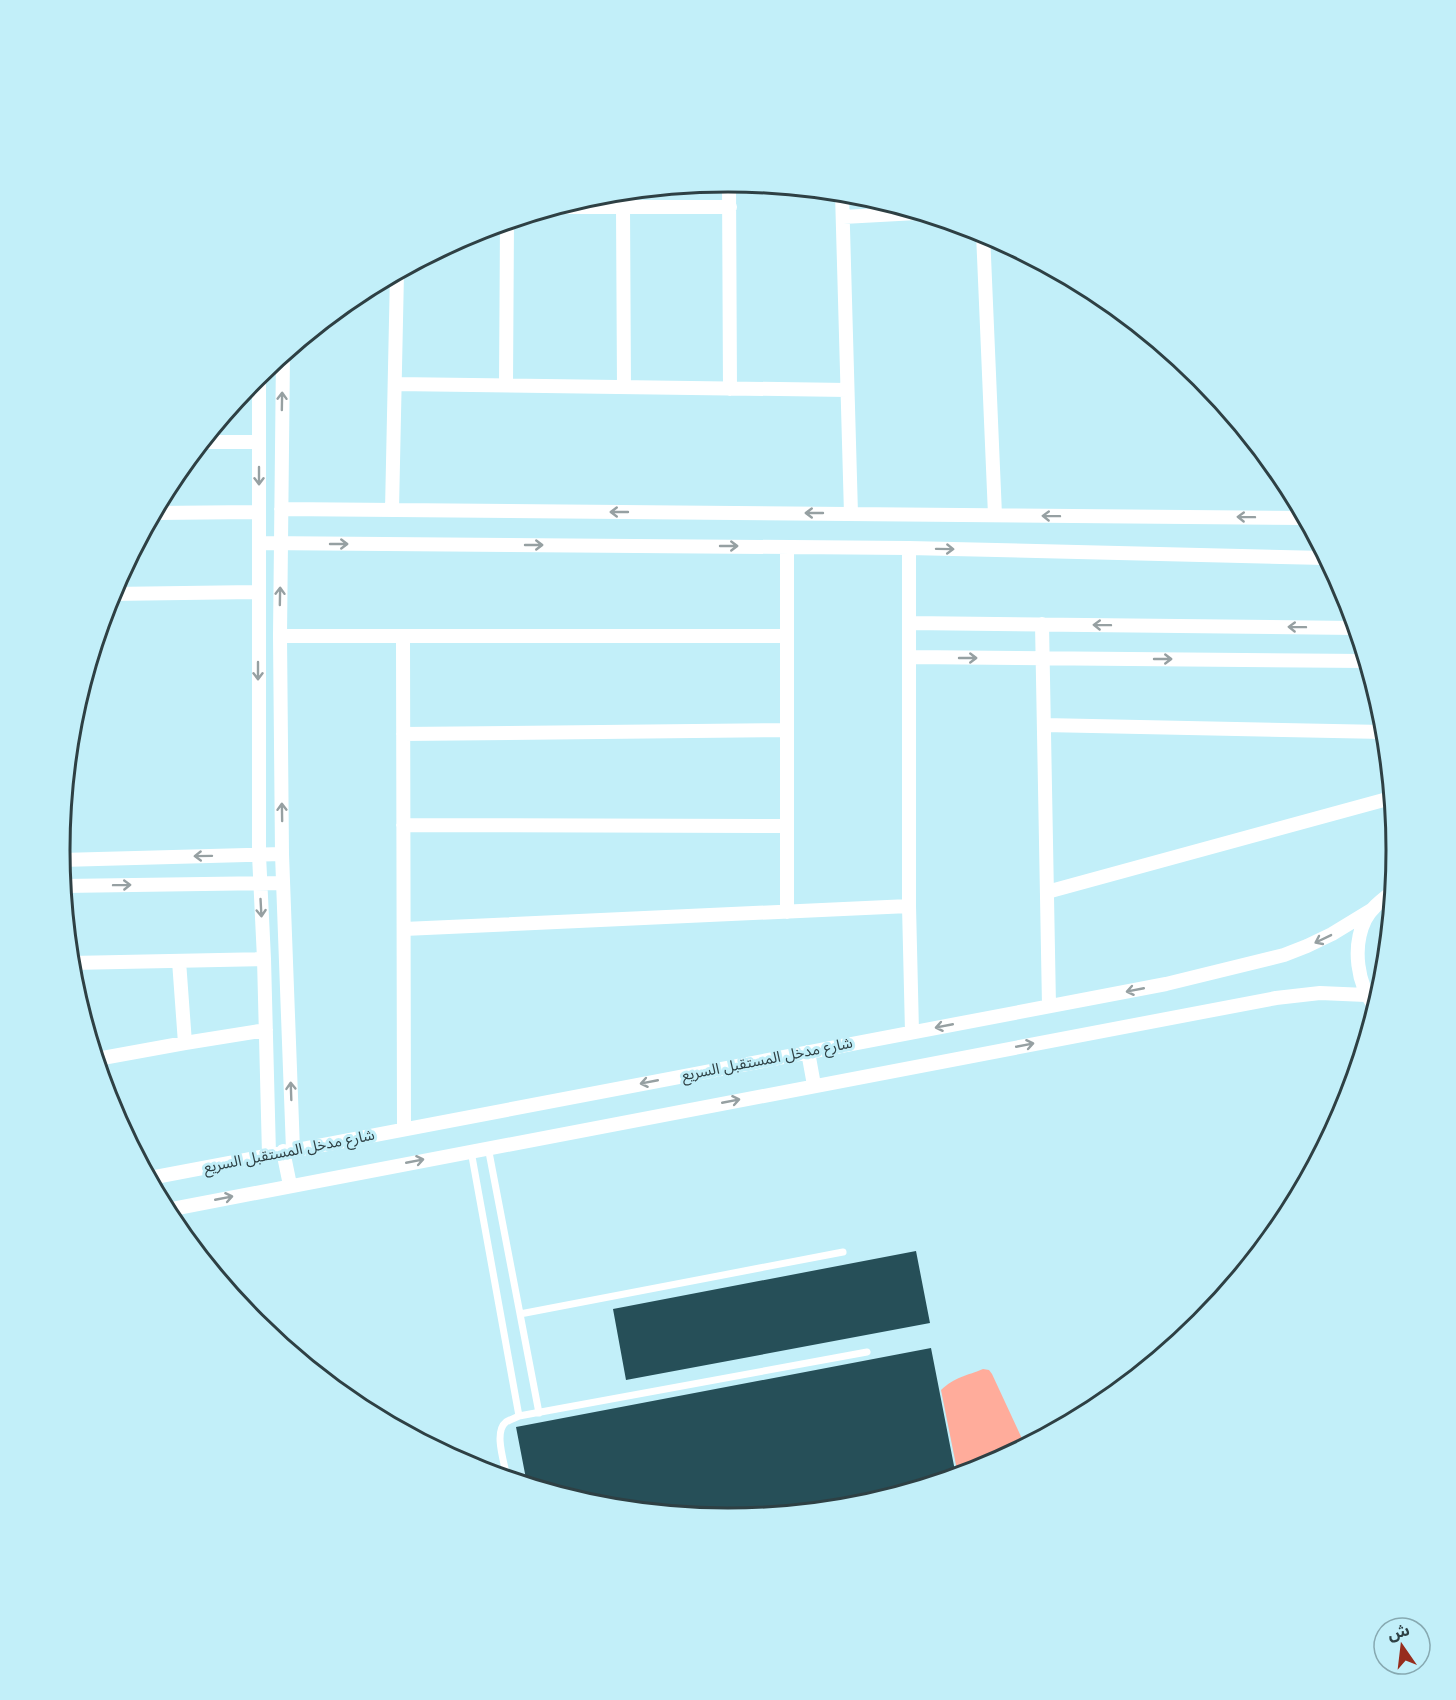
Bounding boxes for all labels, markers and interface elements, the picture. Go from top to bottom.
one-way arrow [277,392,288,412]
one-way arrow [253,465,265,485]
one-way arrow [609,506,629,518]
one-way arrow [804,508,824,519]
one-way arrow [1041,510,1061,521]
one-way arrow [1236,511,1256,523]
one-way arrow [329,538,349,550]
one-way arrow [524,539,544,551]
one-way arrow [719,540,739,552]
one-way arrow [935,543,955,555]
one-way arrow [274,587,286,607]
one-way arrow [1092,619,1112,631]
one-way arrow [1287,621,1307,633]
one-way arrow [957,652,977,664]
one-way arrow [1152,653,1172,665]
one-way arrow [252,660,264,680]
one-way arrow [276,803,288,823]
one-way arrow [193,850,213,862]
one-way arrow [111,879,131,891]
one-way arrow [255,897,266,917]
one-way arrow [1315,933,1333,945]
one-way arrow [1126,985,1146,996]
one-way arrow [935,1021,954,1032]
street label: شارع مدخل المستقبل السريع [680,1033,855,1087]
one-way arrow [1015,1039,1035,1050]
one-way arrow [640,1077,659,1088]
one-way arrow [285,1082,296,1102]
one-way arrow [720,1095,740,1106]
street label: شارع مدخل المستقبل السريع [202,1125,377,1179]
one-way arrow [405,1155,425,1166]
one-way arrow [214,1192,233,1203]
north arrow [1372,1616,1432,1676]
text: ش [1385,1619,1412,1644]

